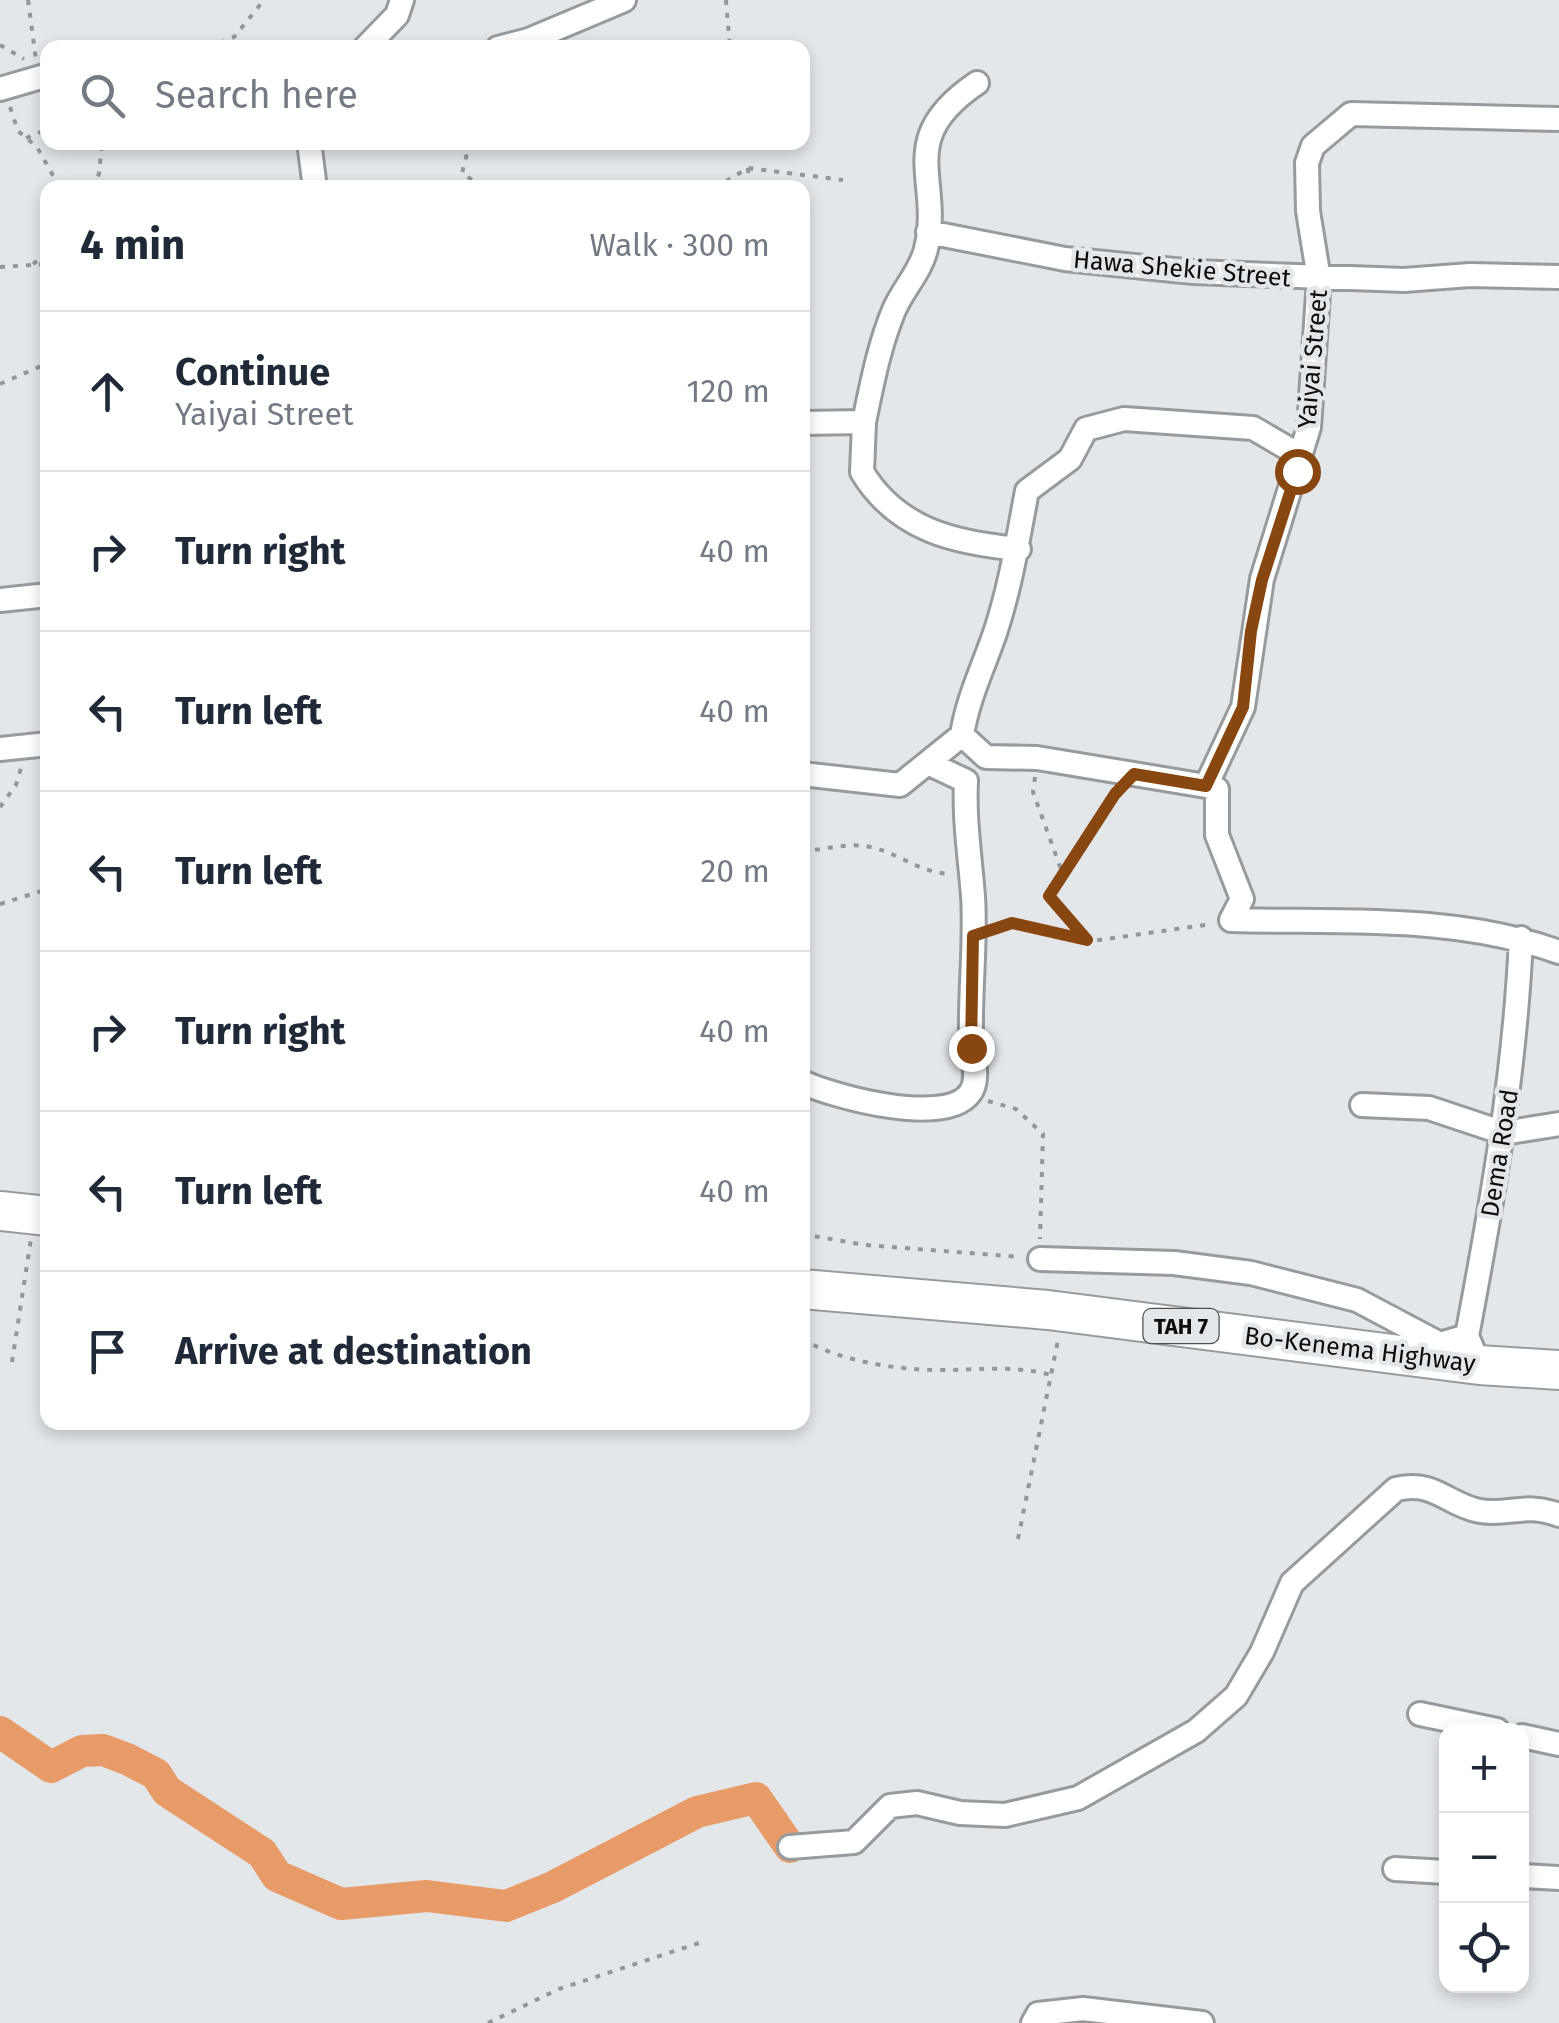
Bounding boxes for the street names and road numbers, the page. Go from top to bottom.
street label: Hawa Shekie Street [1072,245,1293,294]
street label: Yaiyai Street [1292,287,1334,430]
street label: Dema Road [1475,1087,1525,1219]
road number: TAH 7 [1144,1309,1218,1343]
street label: Bo-Kenema Highway [1243,1321,1478,1379]

